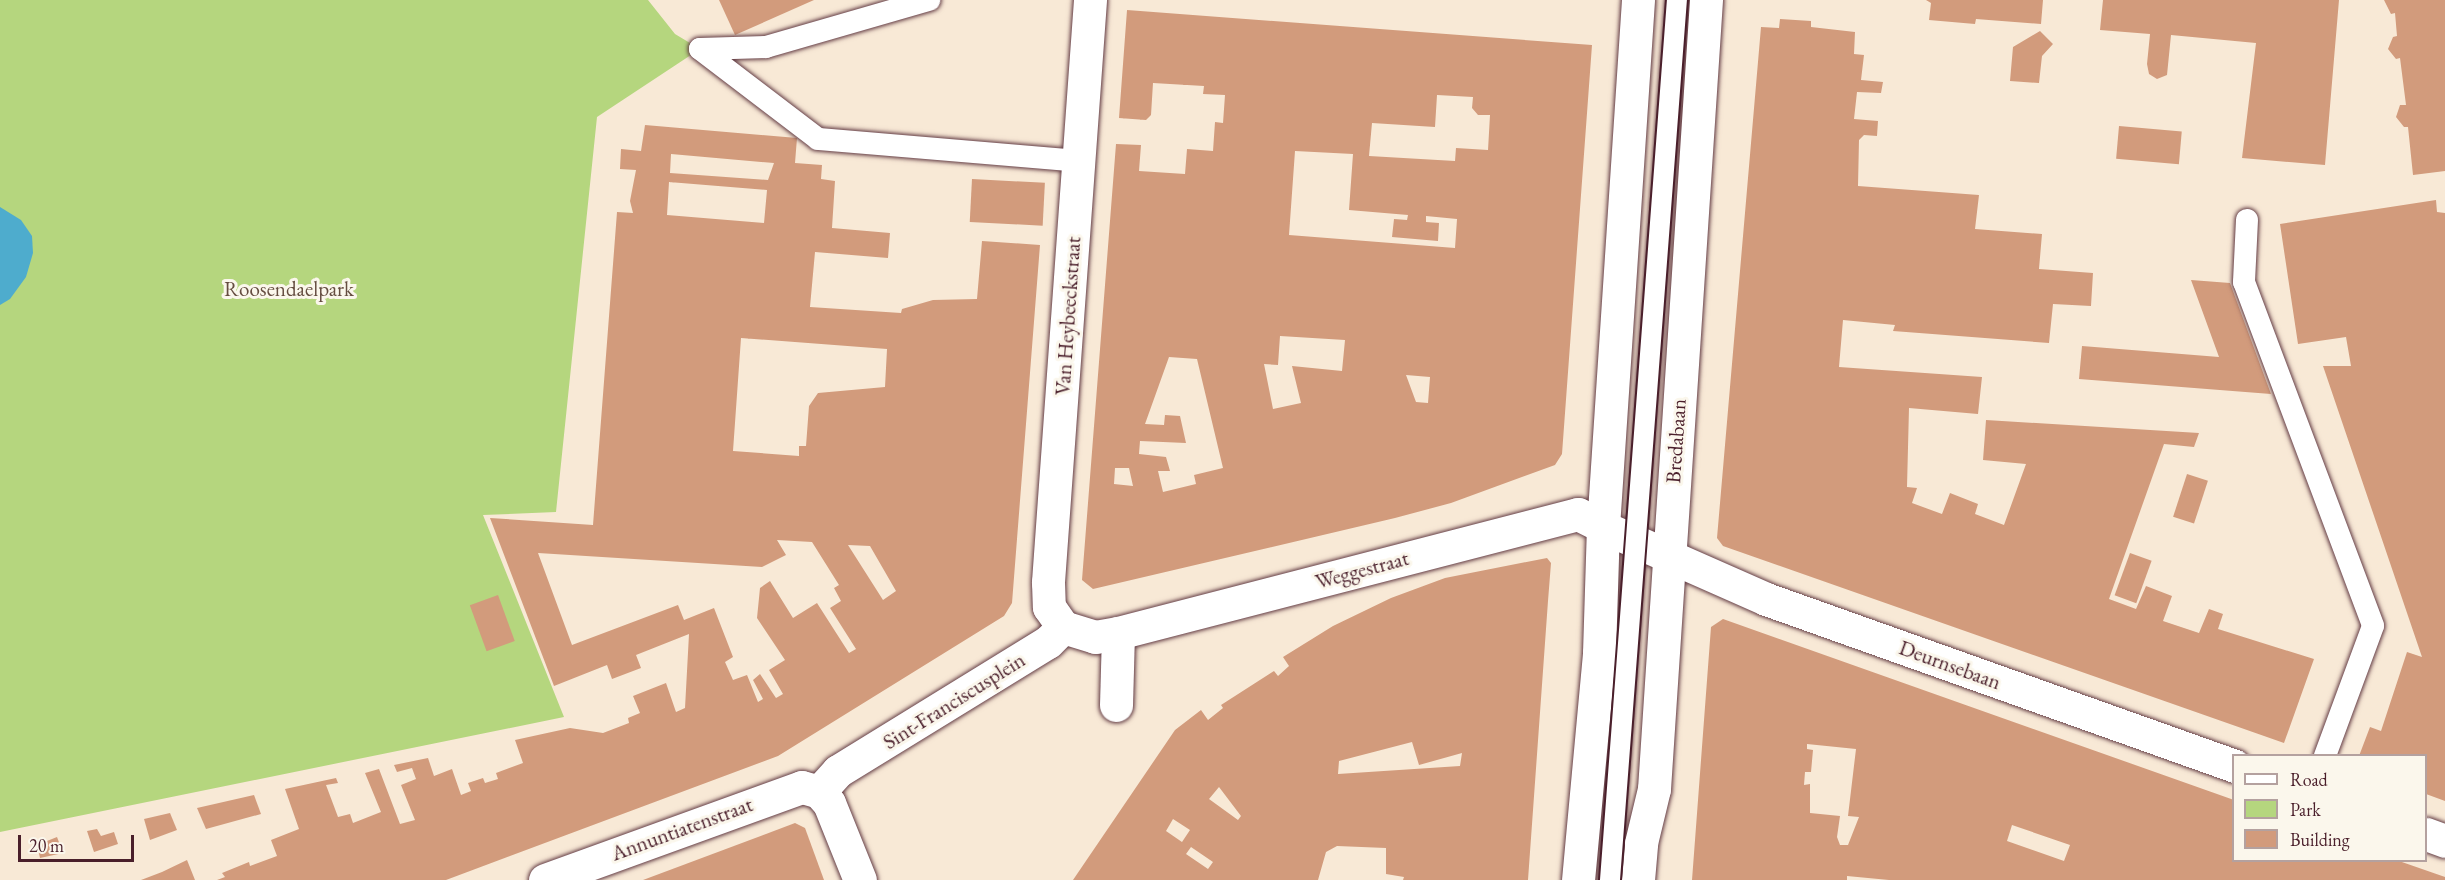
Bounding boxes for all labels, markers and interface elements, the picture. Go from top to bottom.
street label: Van Heybeeckstraat [1050,236,1086,396]
park label: Roosendaelpark [224,276,354,302]
street label: Bredabaan [1660,398,1692,484]
street label: Weggestraat [1313,545,1411,595]
street label: Deurnsebaan [1896,635,2004,695]
street label: Sint-Franciscusplein [878,647,1030,755]
legend [2232,754,2427,862]
text: Road [2290,768,2328,791]
street label: Annuntiatenstraat [608,792,756,866]
text: Park [2290,798,2321,821]
scale bar [21,823,136,861]
text: Building [2290,828,2350,851]
text: 20 m [29,834,64,857]

